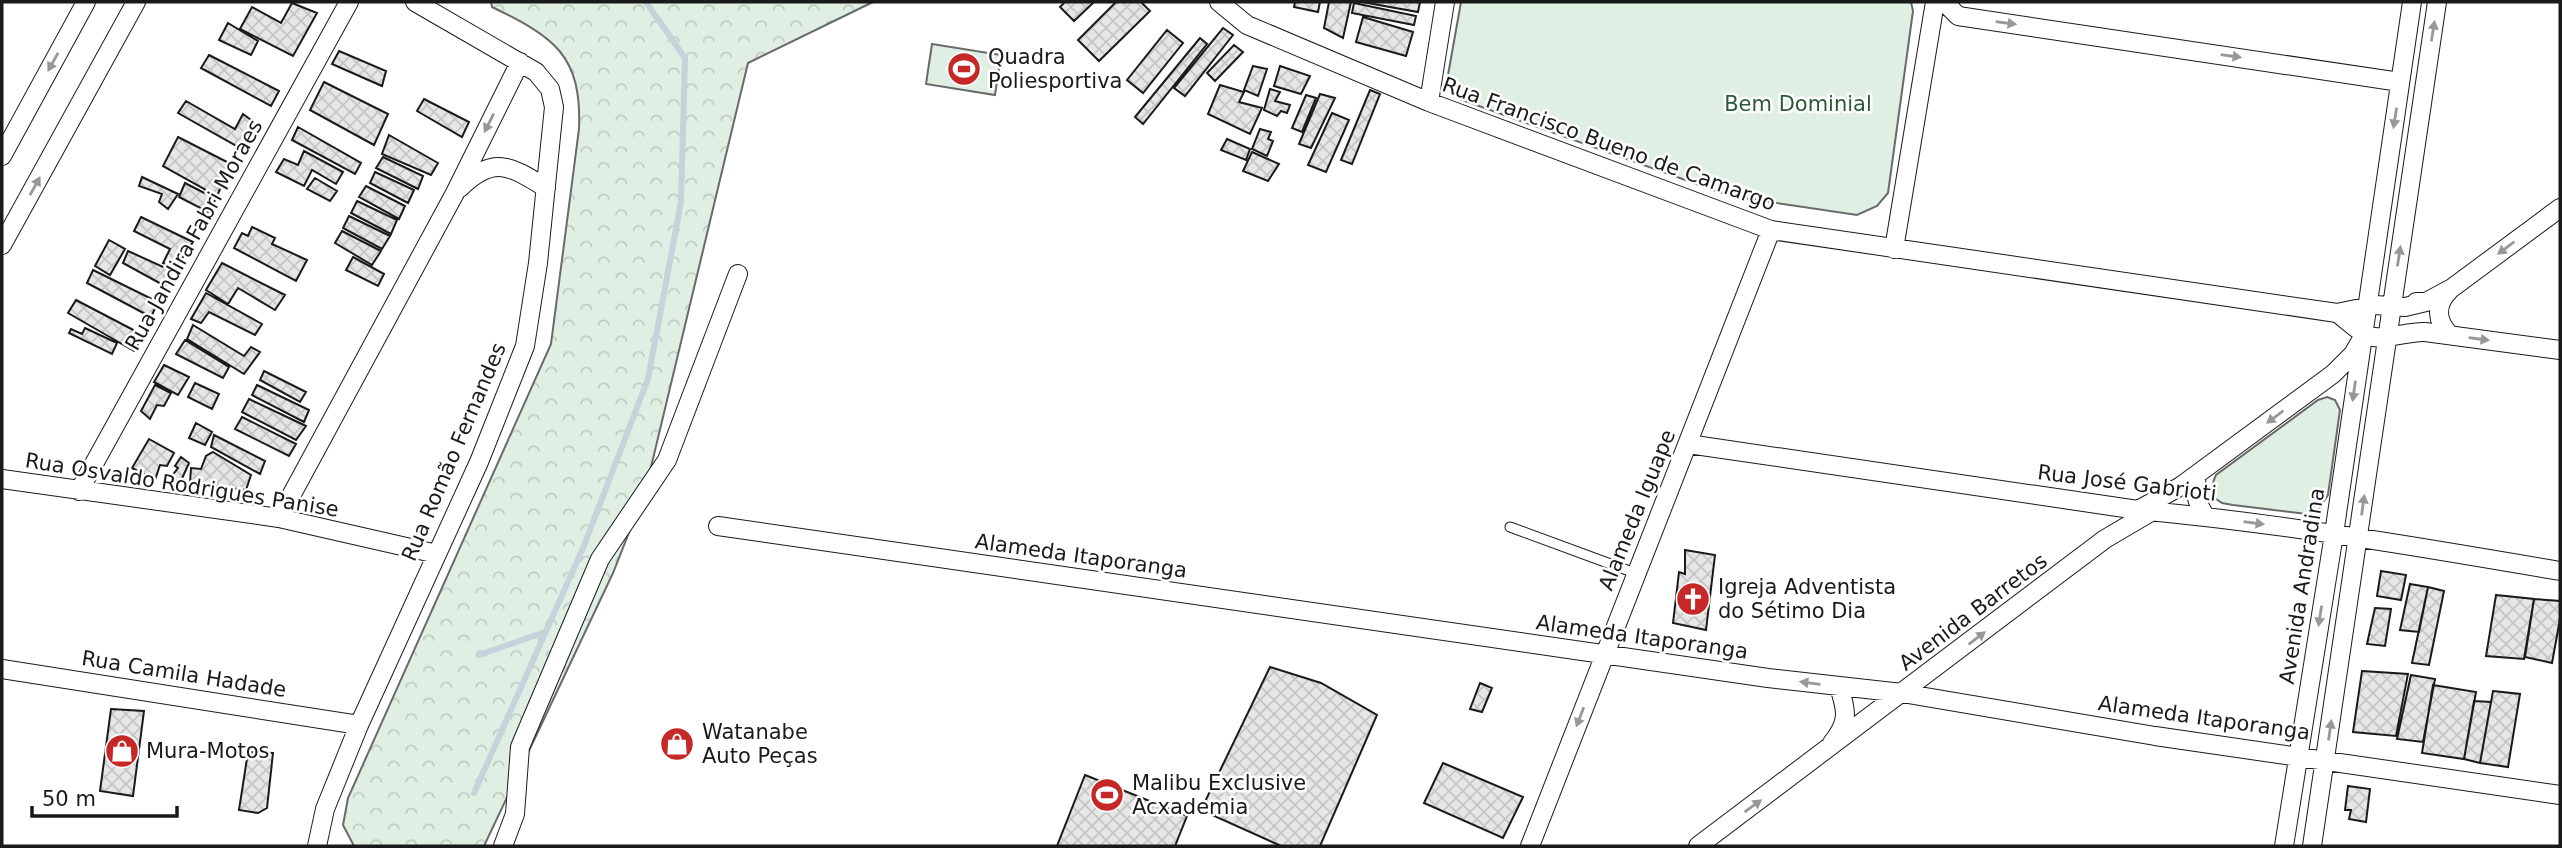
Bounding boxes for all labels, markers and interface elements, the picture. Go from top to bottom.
one-way arrow [1995,18,2017,29]
one-way arrow [2428,20,2439,42]
place label: Quadra Poliesportiva [988,45,1122,93]
sports icon: Quadra Poliesportiva [945,50,983,88]
one-way arrow [2220,51,2242,62]
one-way arrow [47,52,59,71]
street label: Rua Francisco Bueno de Camargo [1439,72,1779,216]
park label: Bem Dominial [1724,92,1872,116]
one-way arrow [2389,107,2400,129]
one-way arrow [484,114,496,134]
street label: Rua Jandira Fabri Moraes [120,115,268,355]
one-way arrow [29,176,41,195]
one-way arrow [2497,241,2515,255]
one-way arrow [2394,245,2405,267]
one-way arrow [2468,334,2490,345]
street label: Rua Romão Fernandes [397,339,511,565]
one-way arrow [2348,380,2359,402]
one-way arrow [2266,410,2284,424]
street label: Alameda Iguape [1594,426,1680,594]
street label: Rua Osvaldo Rodrigues Panise [24,448,340,522]
street label: Rua José Gabrioti [2036,460,2218,506]
street label: Avenida Andradina [2275,486,2329,686]
one-way arrow [2357,494,2368,516]
one-way arrow [2243,517,2265,528]
street label: Alameda Itaporanga [973,529,1189,583]
street label: Avenida Barretos [1894,549,2052,675]
place label: Igreja Adventista do Sétimo Dia [1718,575,1896,623]
church icon: Igreja Adventista do Sétimo Dia [1674,580,1712,618]
one-way arrow [2314,605,2325,627]
street label: Alameda Itaporanga [1534,610,1750,664]
one-way arrow [1967,630,1985,645]
street label: Rua Camila Hadade [80,646,288,702]
one-way arrow [1799,678,1821,689]
street label: Alameda Itaporanga [2096,691,2312,745]
one-way arrow [1575,707,1586,728]
one-way arrow [2324,719,2335,741]
place label: Watanabe Auto Peças [702,720,818,768]
shop icon: Watanabe Auto Peças [658,725,696,763]
shop icon: Mura-Motos [103,732,141,770]
place label: Mura-Motos [146,739,270,763]
place label: Malibu Exclusive Acxademia [1132,771,1306,819]
scale bar [32,774,177,818]
sports icon: Malibu Exclusive Acxademia [1088,776,1126,814]
text: 50 m [42,787,96,811]
one-way arrow [1744,799,1762,813]

